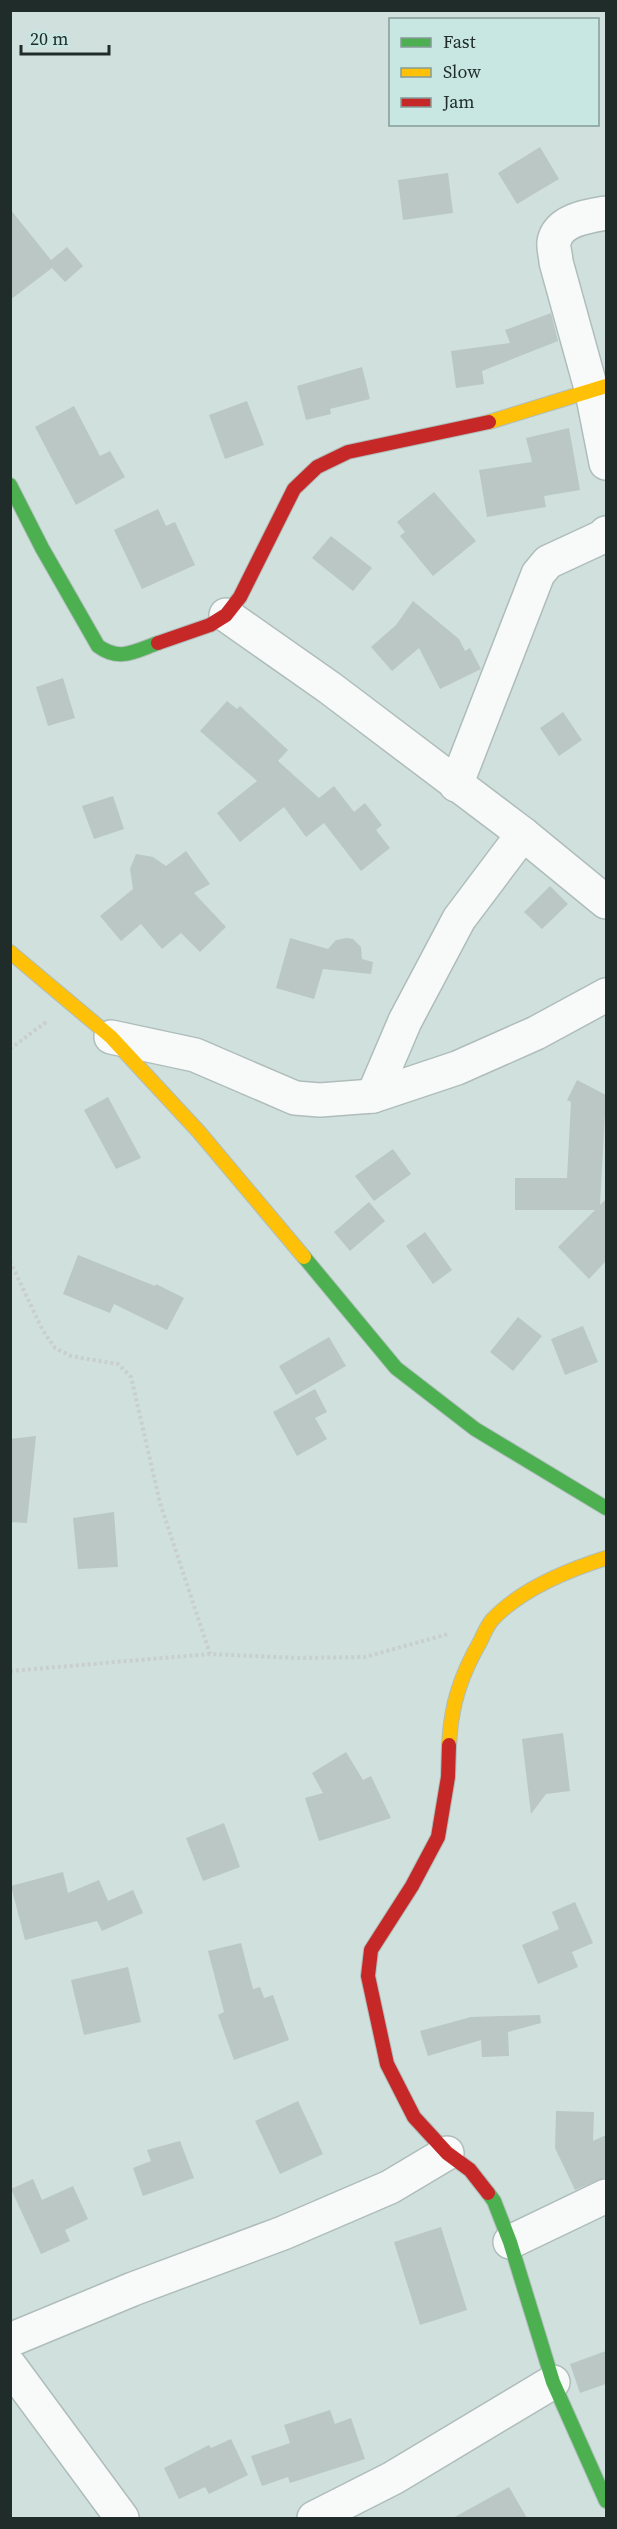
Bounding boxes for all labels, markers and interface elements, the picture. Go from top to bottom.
scale bar [21,18,110,56]
legend [389,18,599,126]
text: 20 m [30,26,68,51]
text: Fast [443,29,476,54]
text: Slow [443,59,481,84]
text: Jam [442,89,475,114]

